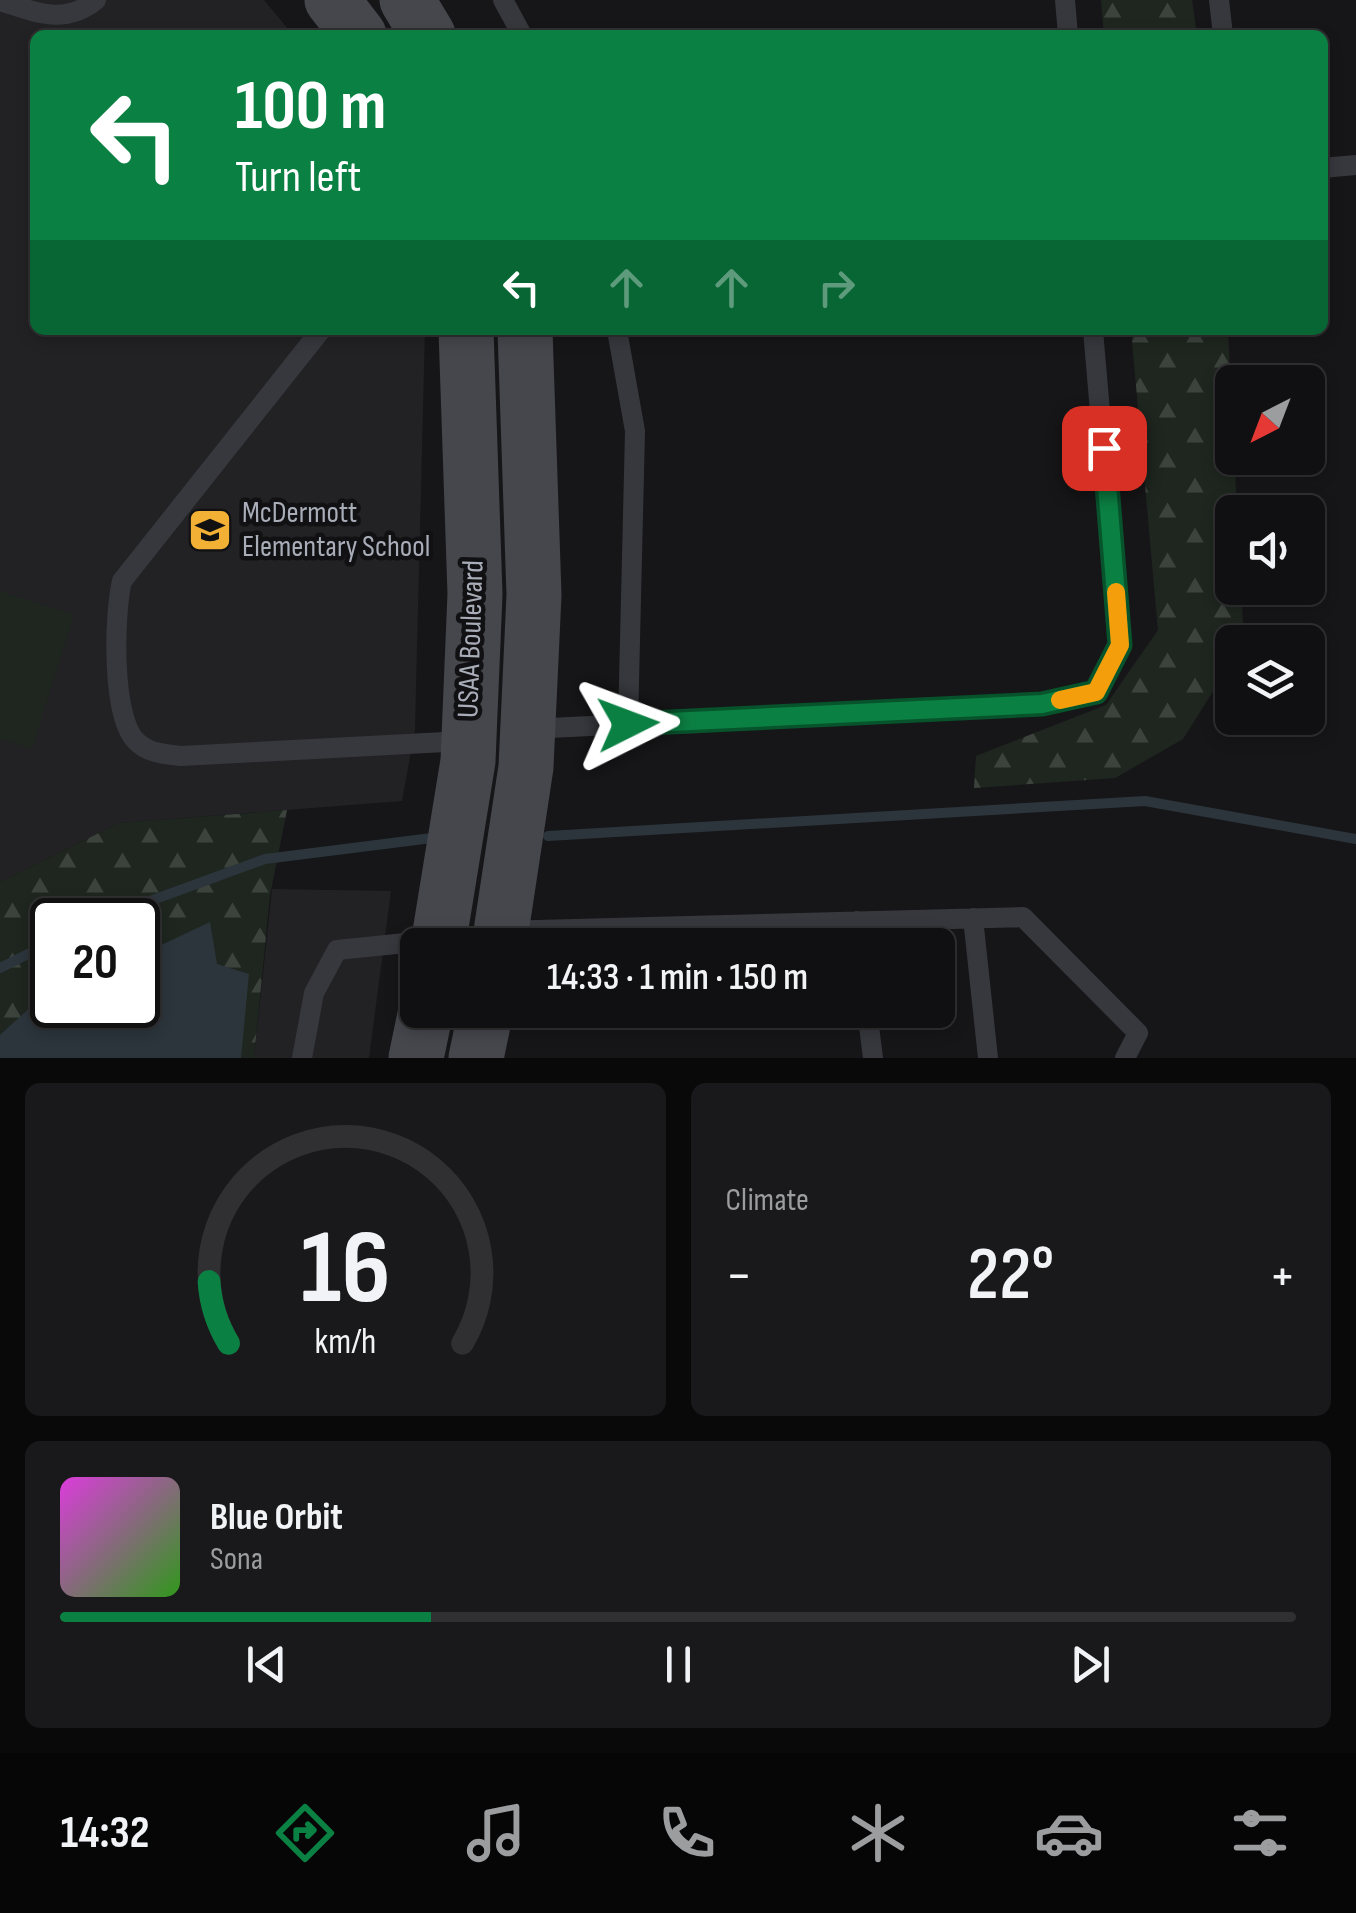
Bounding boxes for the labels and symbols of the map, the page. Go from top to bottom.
north arrow [1215,365,1325,475]
pin [1062,406,1147,491]
place label: McDermott Elementary School [242,495,430,565]
school or university icon: McDermott Elementary School [187,507,233,553]
street label: USAA Boulevard [450,560,492,718]
position arrow [576,672,680,776]
speed limit sign: 20 [30,898,160,1028]

